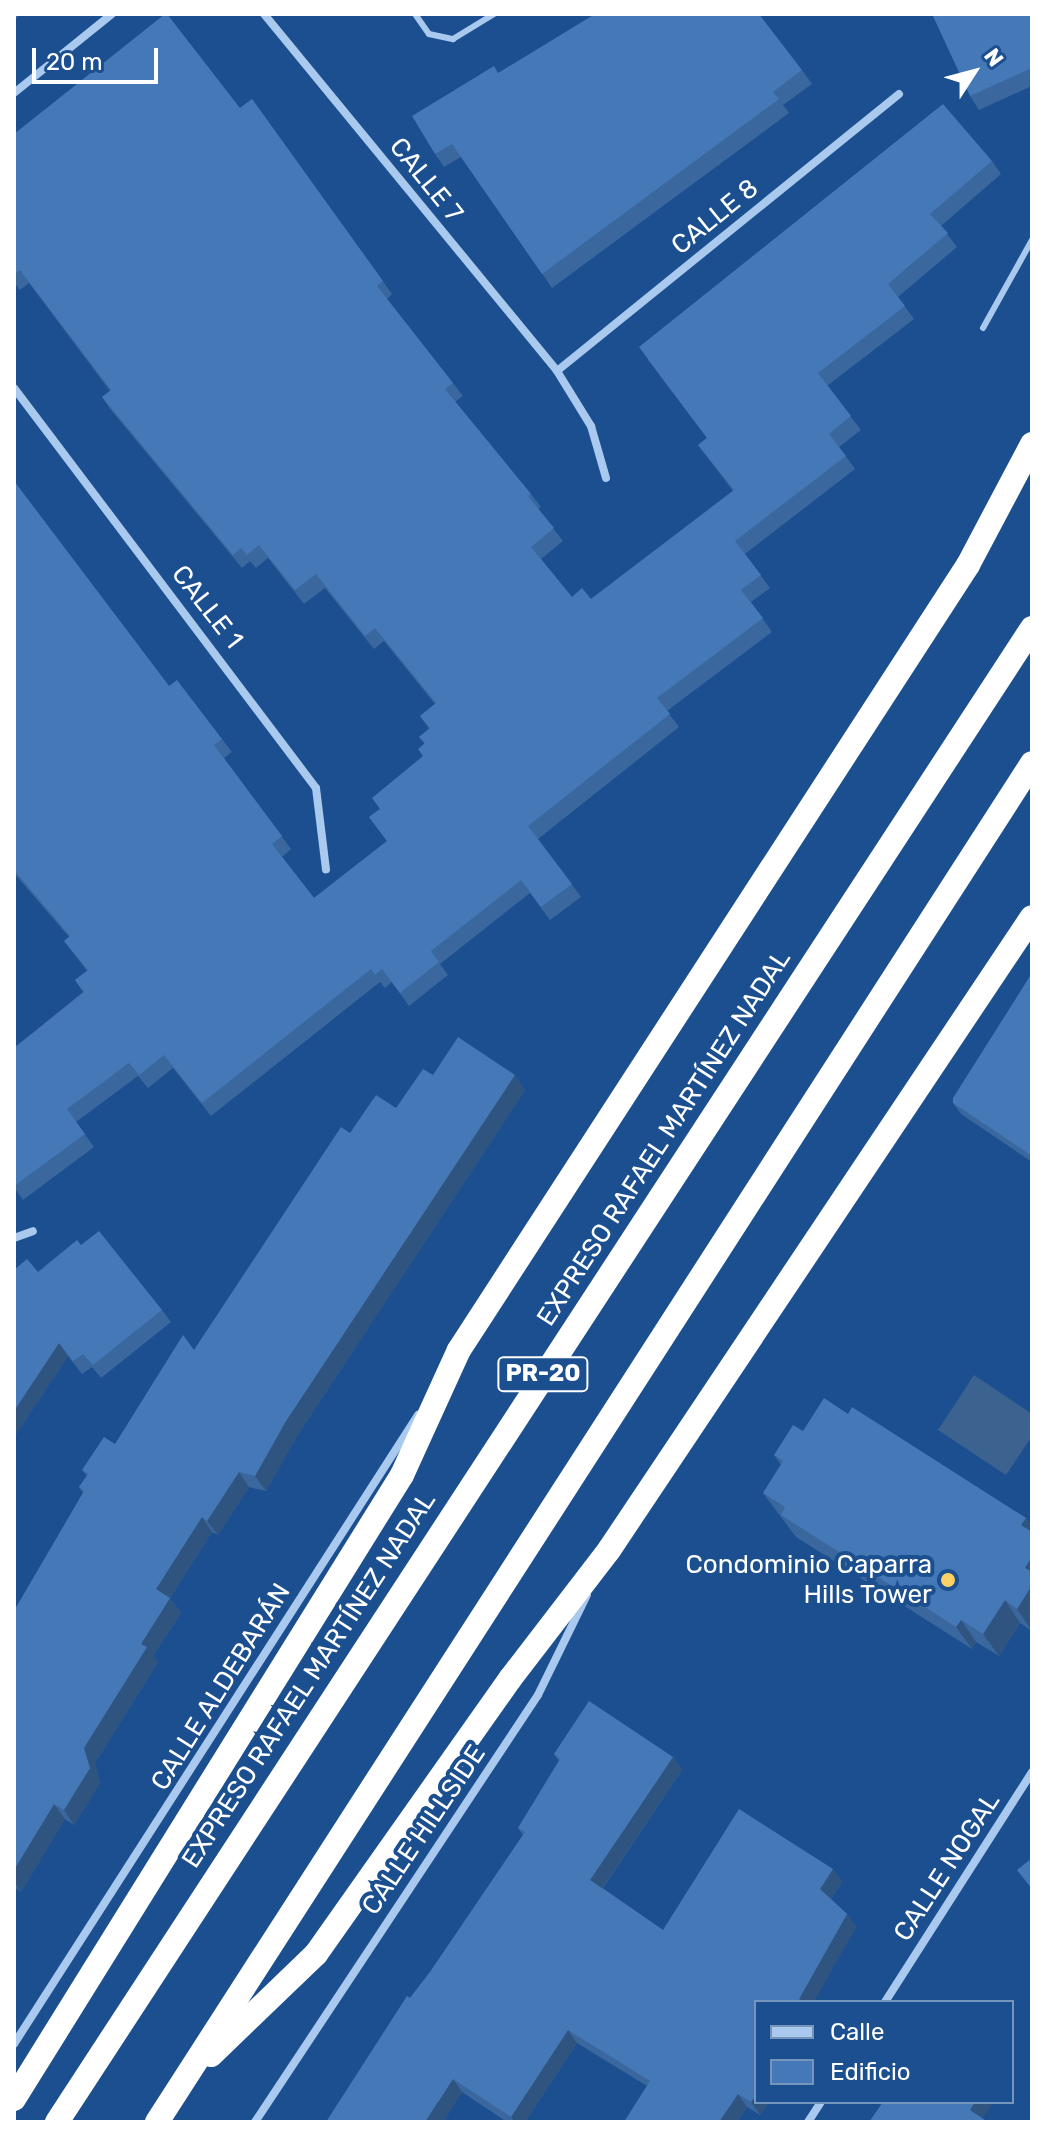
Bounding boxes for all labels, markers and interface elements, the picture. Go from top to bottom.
scale bar [36,32,162,82]
north arrow [934,32,1014,112]
text: N [978,43,1009,72]
text: 20 m [46,48,103,76]
street label: CALLE 7 [383,132,469,228]
street label: CALLE 8 [665,173,765,261]
street label: CALLE 1 [165,559,249,655]
street label: EXPRESO RAFAEL MARTÍNEZ NADAL [530,944,798,1332]
road number: PR-20 [497,1354,589,1394]
street label: EXPRESO RAFAEL MARTÍNEZ NADAL [175,1486,443,1874]
place label: Condominio Caparra Hills Tower [685,1549,932,1610]
marker: Condominio Caparra Hills Tower [939,1571,957,1589]
street label: CALLE ALDEBARÁN [145,1577,297,1797]
street label: CALLE HILLSIDE [356,1739,492,1921]
street label: CALLE NOGAL [887,1787,1007,1947]
legend [754,2000,1014,2104]
text: Calle [830,2018,884,2046]
text: Edificio [830,2058,911,2086]

